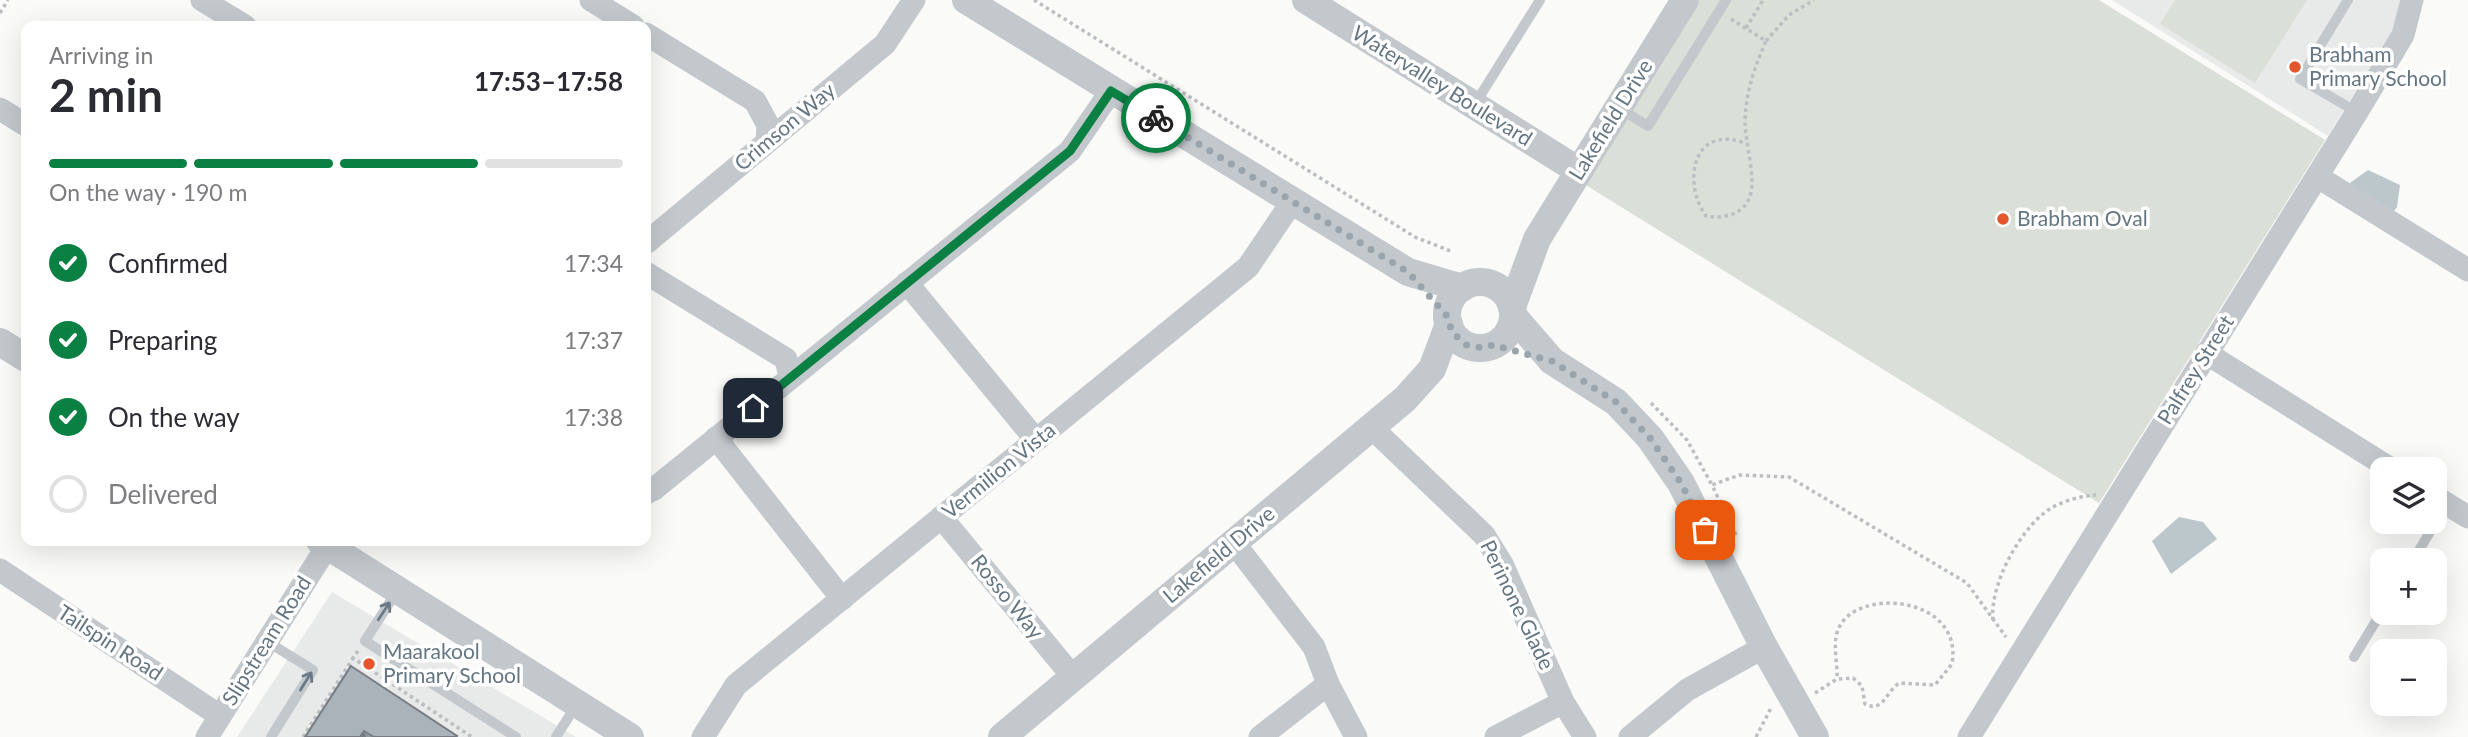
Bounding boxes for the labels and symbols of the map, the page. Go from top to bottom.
street label: Watervalley Boulevard [1348,19,1537,150]
place label: Brabham Primary School [2309,41,2447,90]
street label: Lakefield Drive [1563,54,1657,184]
marker: Brabham Primary School [2287,59,2303,75]
street label: Crimson Way [729,77,839,175]
courier [1121,83,1191,153]
place label: Brabham Oval [2017,205,2148,230]
marker: Brabham Oval [1995,211,2011,227]
street label: Palfrey Street [2151,310,2238,428]
pin [723,378,783,438]
street label: Vermilion Vista [936,417,1060,523]
street label: Lakefield Drive [1157,500,1279,608]
pin [1675,500,1735,560]
street label: Perinone Glade [1476,535,1561,673]
street label: Rosso Way [967,549,1050,643]
street label: Slipstream Road [216,571,315,709]
street label: Tailspin Road [54,599,168,685]
one-way arrow [377,601,391,621]
place label: Maarakool Primary School [383,638,521,687]
marker: Maarakool Primary School [361,656,377,672]
one-way arrow [299,672,314,691]

